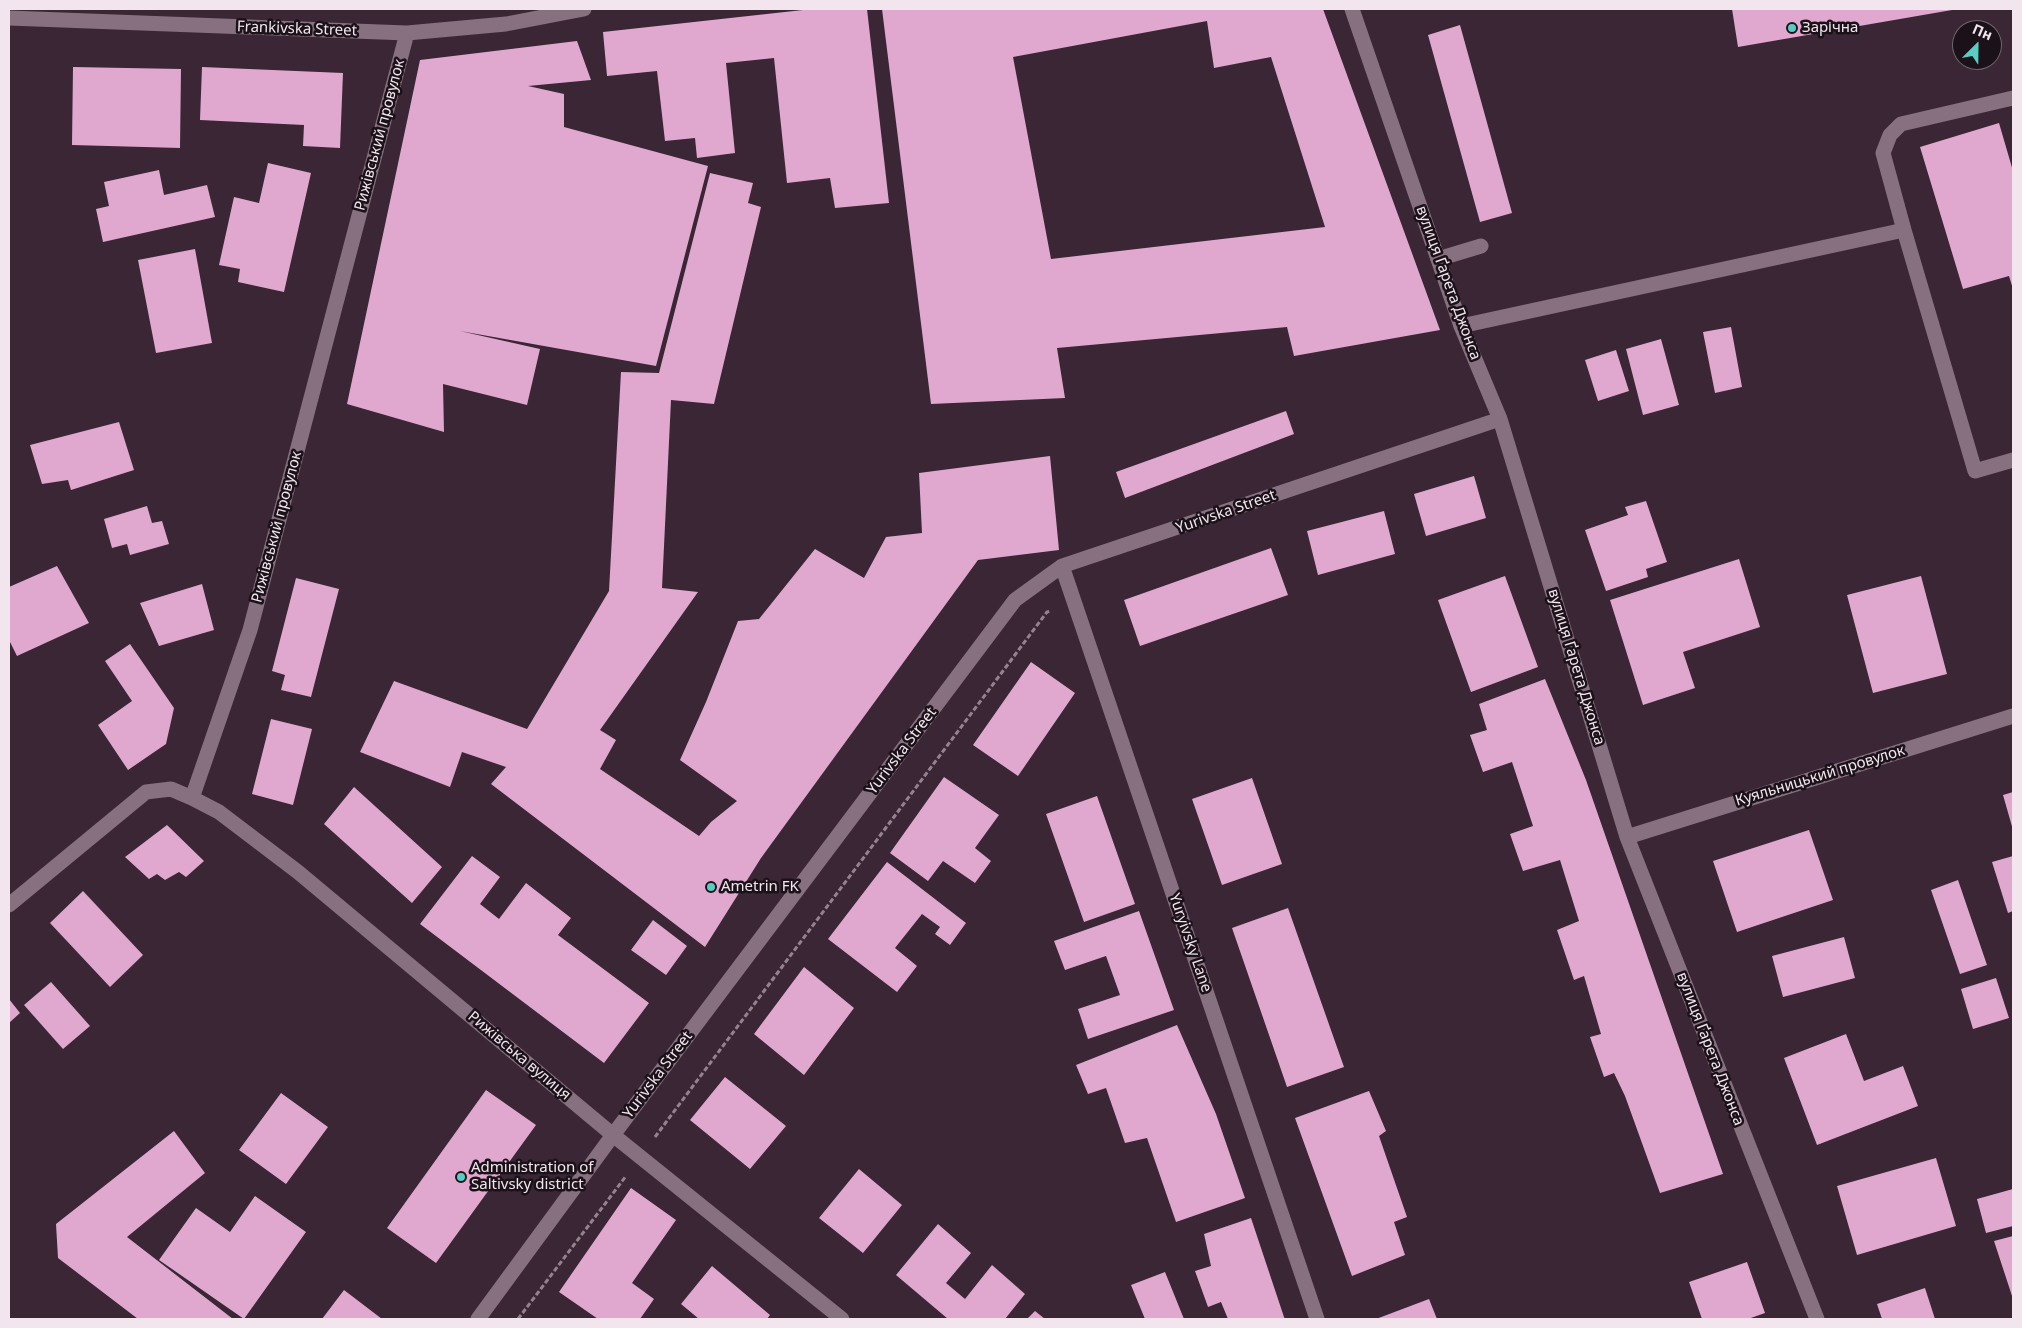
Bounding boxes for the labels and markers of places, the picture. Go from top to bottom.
place label: Зарічна [1802,19,1858,37]
marker: Зарічна [1786,22,1798,34]
place label: Ametrin FK [721,878,799,896]
marker: Ametrin FK [705,881,717,893]
place label: Administration of Saltivsky district [471,1159,594,1194]
marker: Administration of Saltivsky district [455,1171,467,1183]

